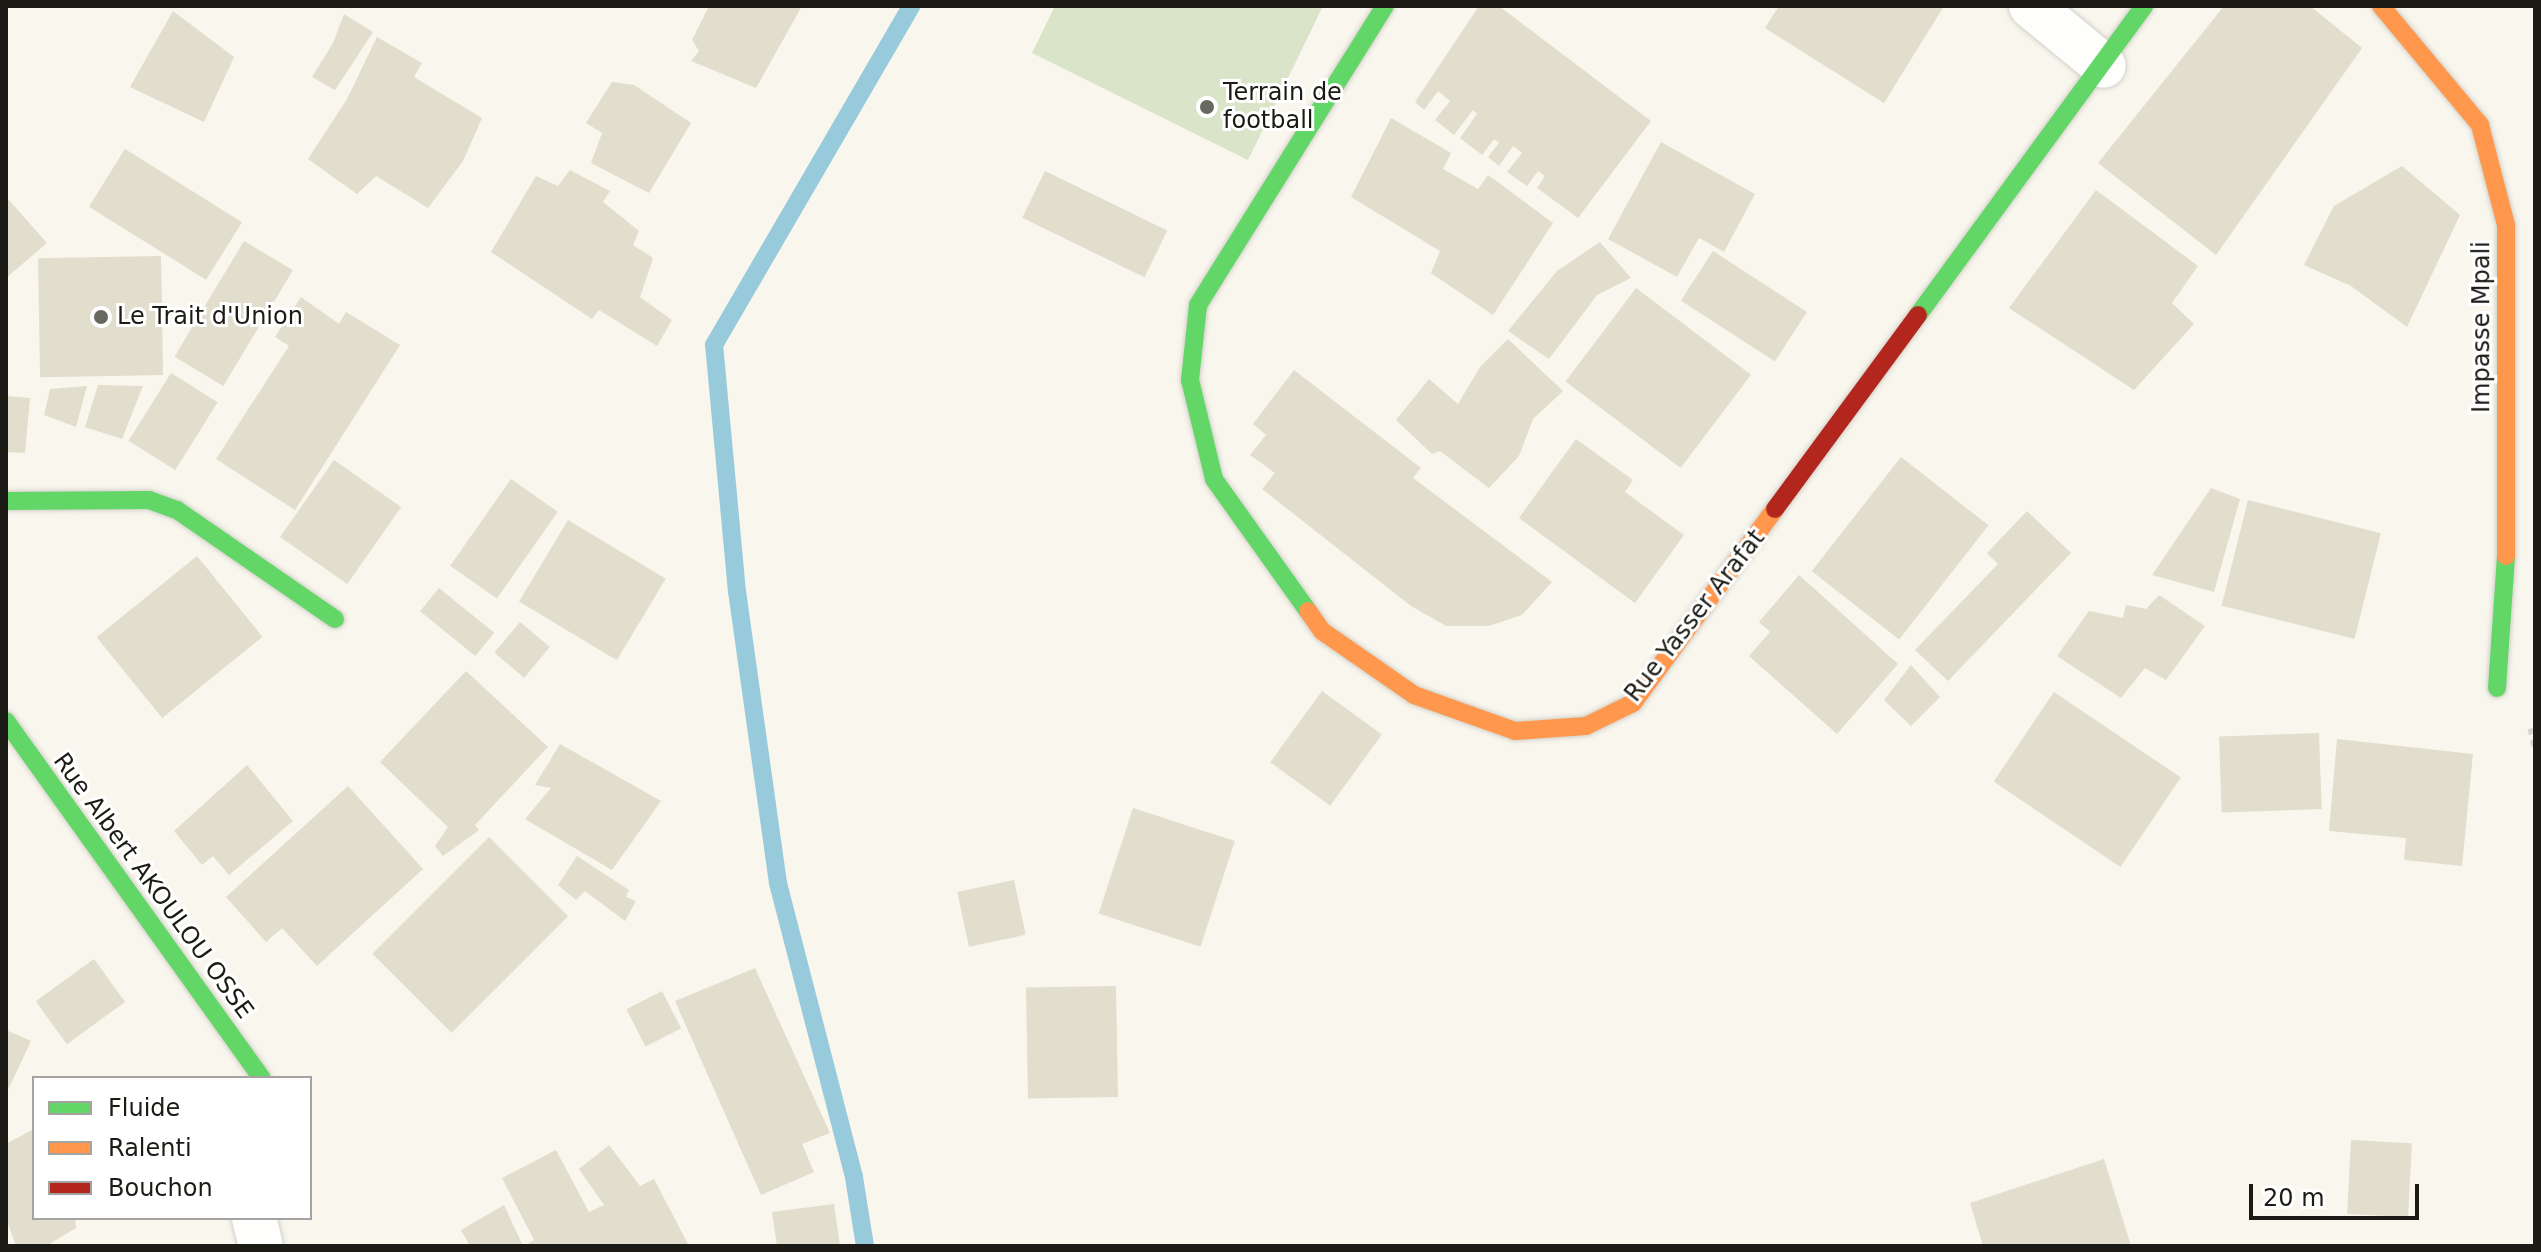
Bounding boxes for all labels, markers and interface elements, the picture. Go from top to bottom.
place label: Terrain de football [1223,79,1342,135]
marker: Terrain de football [1198,98,1216,116]
street label: Impasse Mpali [2468,241,2496,413]
place label: Le Trait d'Union [117,303,303,331]
marker: Le Trait d'Union [92,308,110,326]
street label: Rue Yasser Arafat [1619,524,1771,708]
street label: Rue Albert AKOULOU OSSE [47,747,259,1025]
legend [32,1076,312,1220]
text: Fluide [108,1094,180,1122]
text: Ralenti [108,1134,192,1162]
scale bar [2253,1168,2423,1218]
text: Bouchon [108,1174,213,1202]
text: 20 m [2263,1184,2325,1212]

